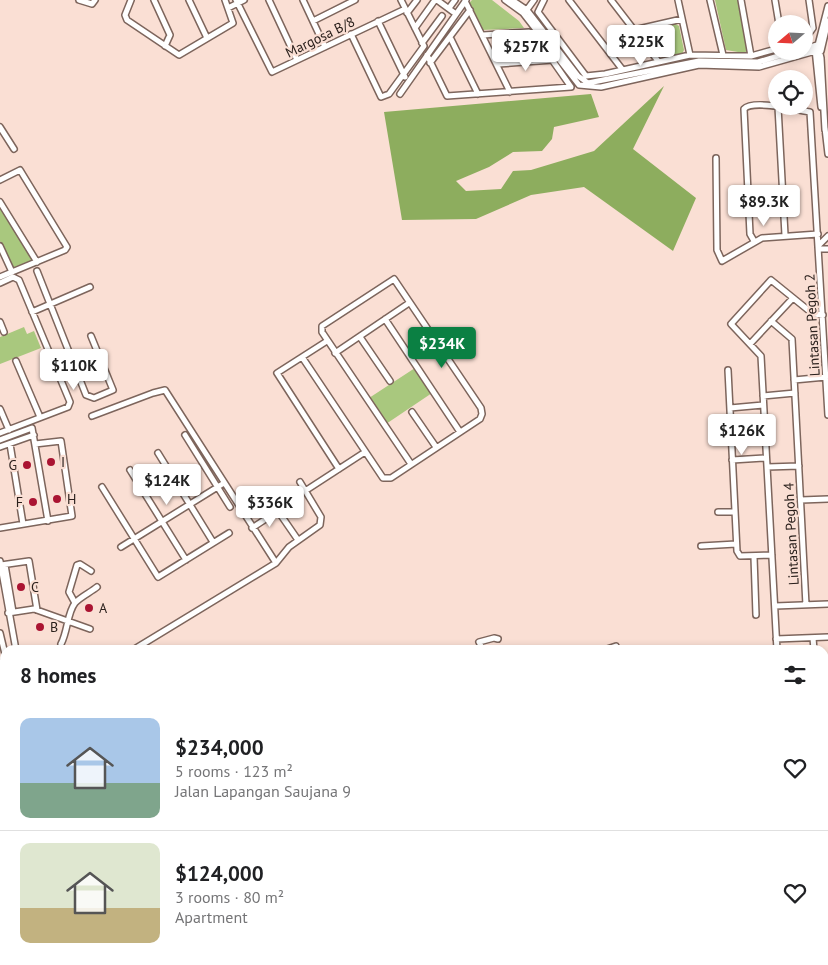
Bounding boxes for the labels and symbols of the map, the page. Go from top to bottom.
street label: Margosa B/8 [282,12,358,62]
north arrow [768,15,812,60]
pin: $225K [606,24,676,67]
pin: $257K [491,30,561,72]
pin: $89.3K [723,184,805,227]
street label: Lintasan Pegoh 2 [800,273,824,377]
pin: $234K [407,326,477,369]
pin: $110K [39,348,109,391]
pin: $126K [707,414,777,456]
place label: I [61,453,65,471]
place label: G [8,456,17,474]
marker: I [45,456,57,468]
marker: G [21,459,33,471]
pin: $124K [132,464,202,506]
street label: Lintasan Pegoh 4 [779,482,803,586]
pin: $336K [235,486,305,528]
place label: H [67,490,76,508]
place label: F [16,493,23,511]
marker: H [51,493,63,505]
marker: F [27,496,39,508]
place label: C [31,578,39,596]
marker: C [15,581,27,593]
place label: A [99,599,108,617]
marker: A [83,602,95,614]
place label: B [50,618,58,636]
marker: B [34,621,46,633]

